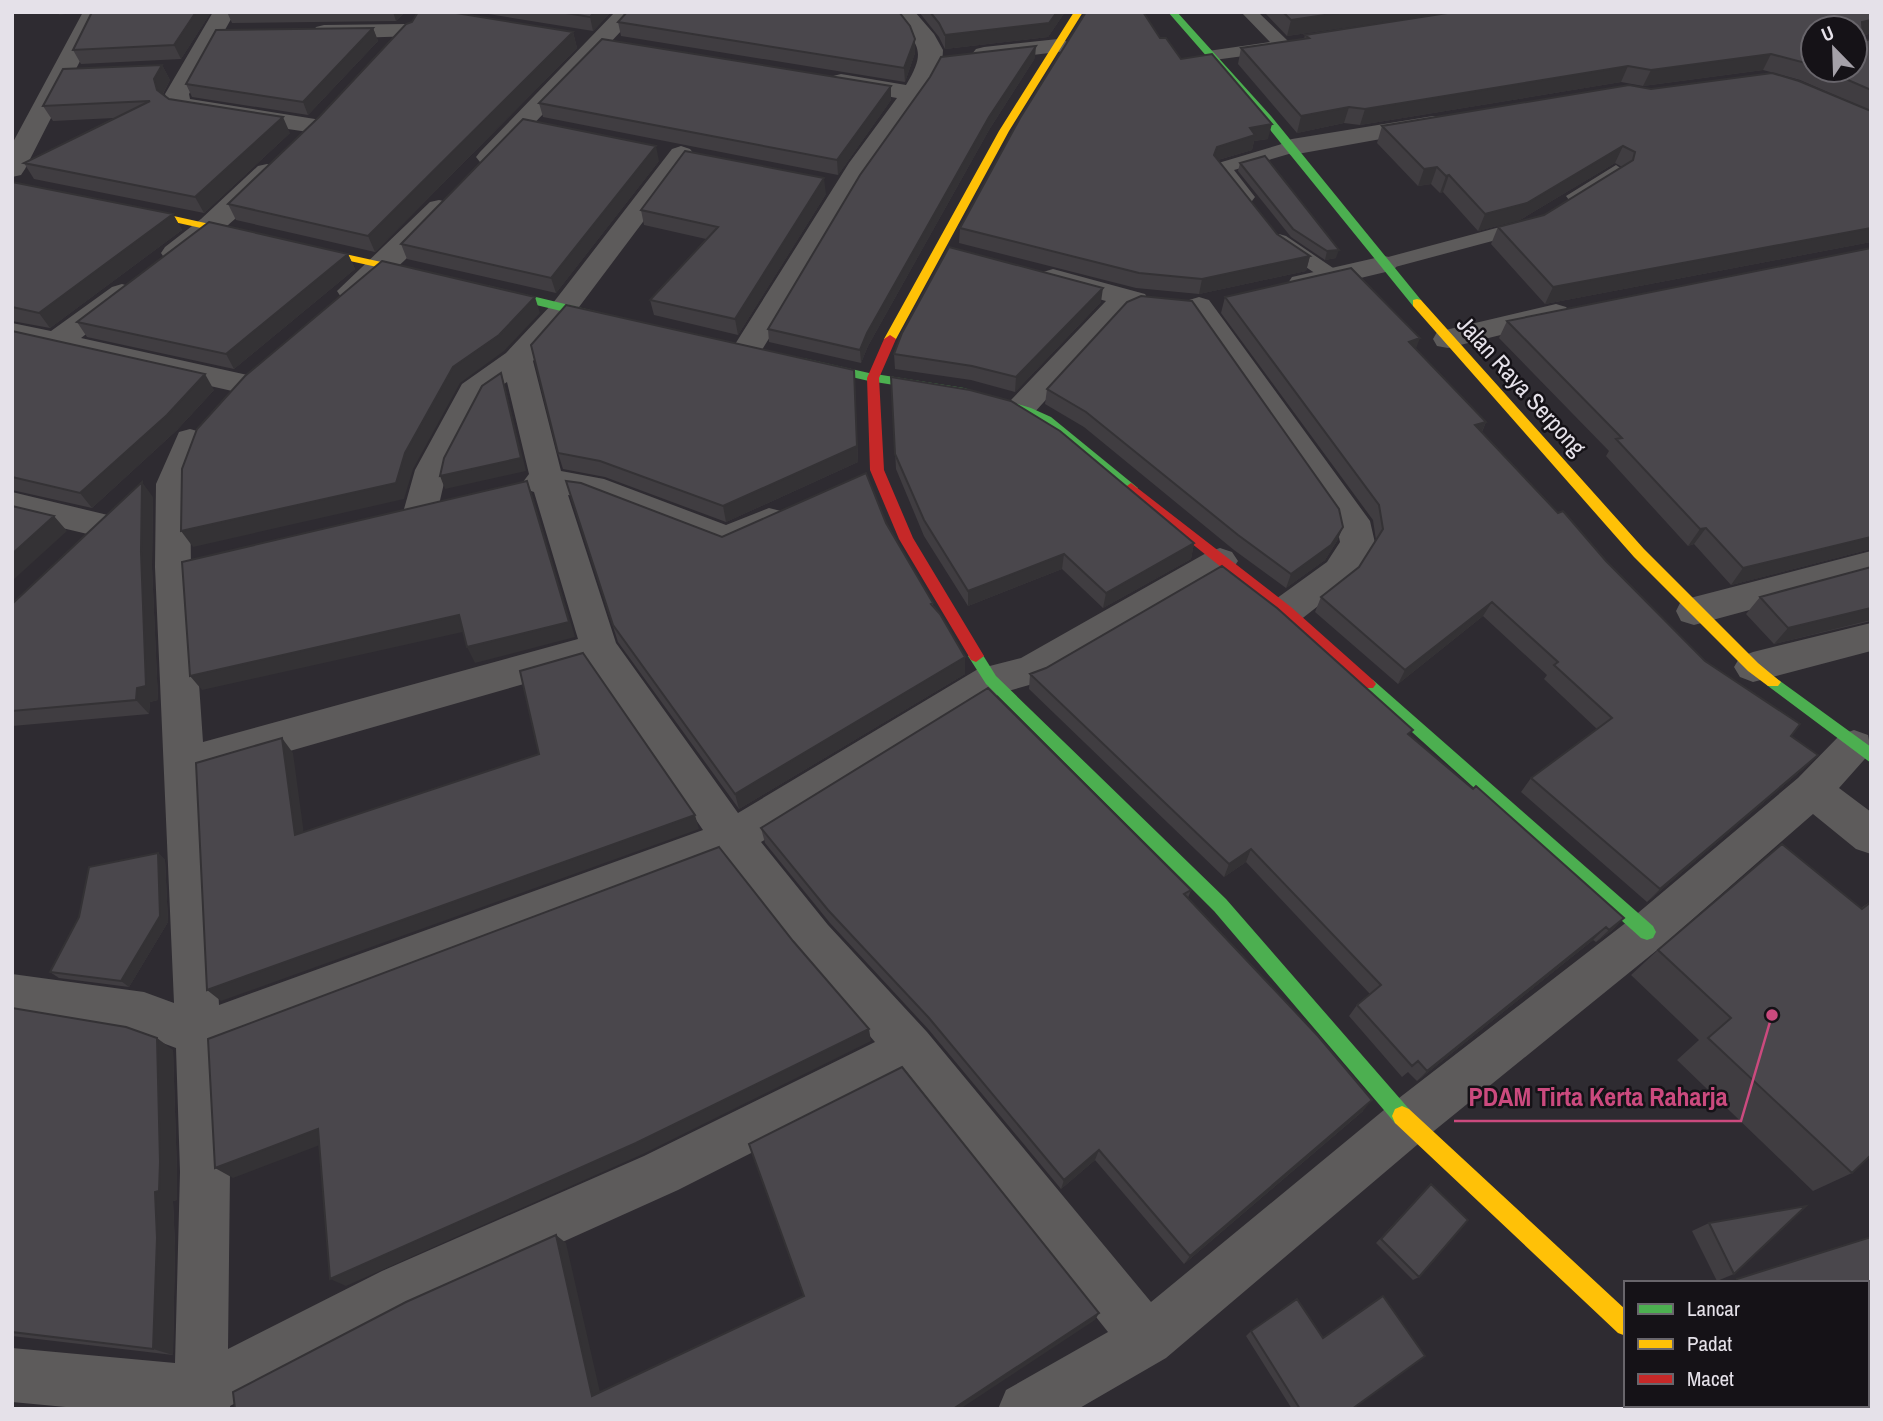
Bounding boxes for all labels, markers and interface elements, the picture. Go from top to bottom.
north arrow [1799,14,1869,84]
text: U [1817,19,1838,48]
street label: Jalan Raya Serpong [1450,308,1593,462]
callout: PDAM Tirta Kerta Raharja [1454,1074,1741,1121]
text: PDAM Tirta Kerta Raharja [1468,1079,1728,1114]
legend [1624,1281,1869,1407]
text: Lancar [1687,1294,1740,1323]
text: Padat [1687,1329,1732,1358]
text: Macet [1687,1364,1734,1393]

